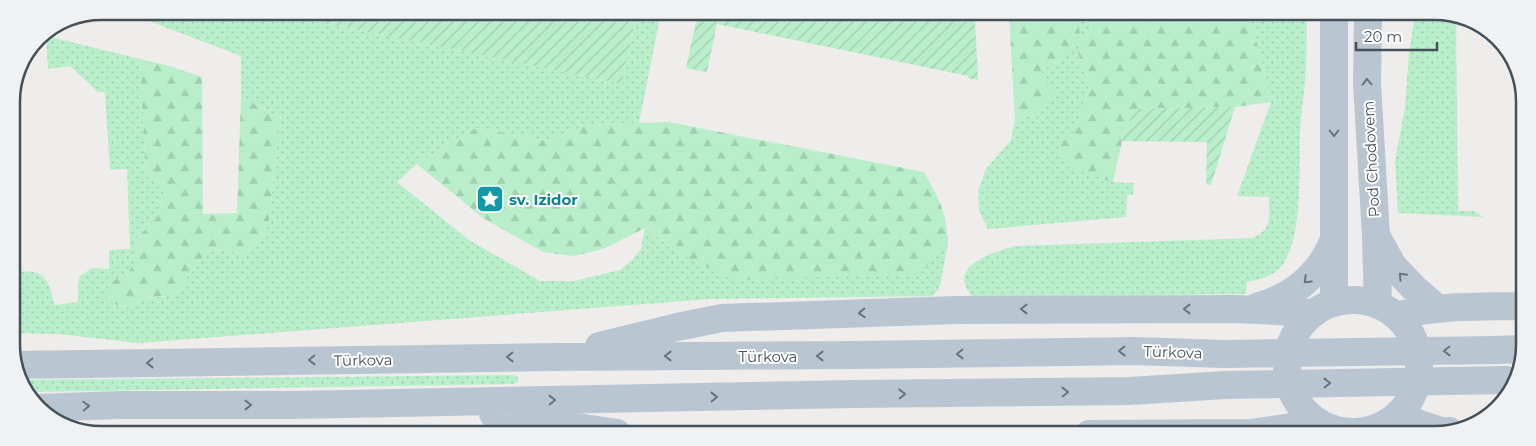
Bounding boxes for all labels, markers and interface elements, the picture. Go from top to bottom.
scale bar [1356,20,1437,52]
text: 20 m [1364,27,1402,46]
one-way arrow [1362,78,1372,86]
street label: Pod Chodovem [1358,100,1384,218]
one-way arrow [1329,130,1339,138]
place icon: sv. Izidor [475,184,505,214]
place label: sv. Izidor [509,190,578,209]
one-way arrow [1399,272,1408,281]
one-way arrow [1304,274,1313,283]
one-way arrow [1020,304,1028,314]
one-way arrow [1183,304,1190,314]
one-way arrow [858,308,866,318]
street label: Türkova [1143,341,1203,363]
one-way arrow [1118,346,1126,356]
one-way arrow [1442,346,1450,356]
street label: Türkova [739,347,797,366]
one-way arrow [956,348,964,359]
street label: Türkova [333,350,393,370]
one-way arrow [664,351,672,361]
one-way arrow [816,351,824,361]
one-way arrow [505,352,513,363]
one-way arrow [308,355,316,366]
one-way arrow [145,358,153,368]
one-way arrow [1323,378,1331,388]
one-way arrow [1061,386,1069,397]
one-way arrow [899,388,907,399]
one-way arrow [710,392,718,402]
one-way arrow [548,395,556,406]
one-way arrow [245,400,253,410]
one-way arrow [82,401,90,411]

